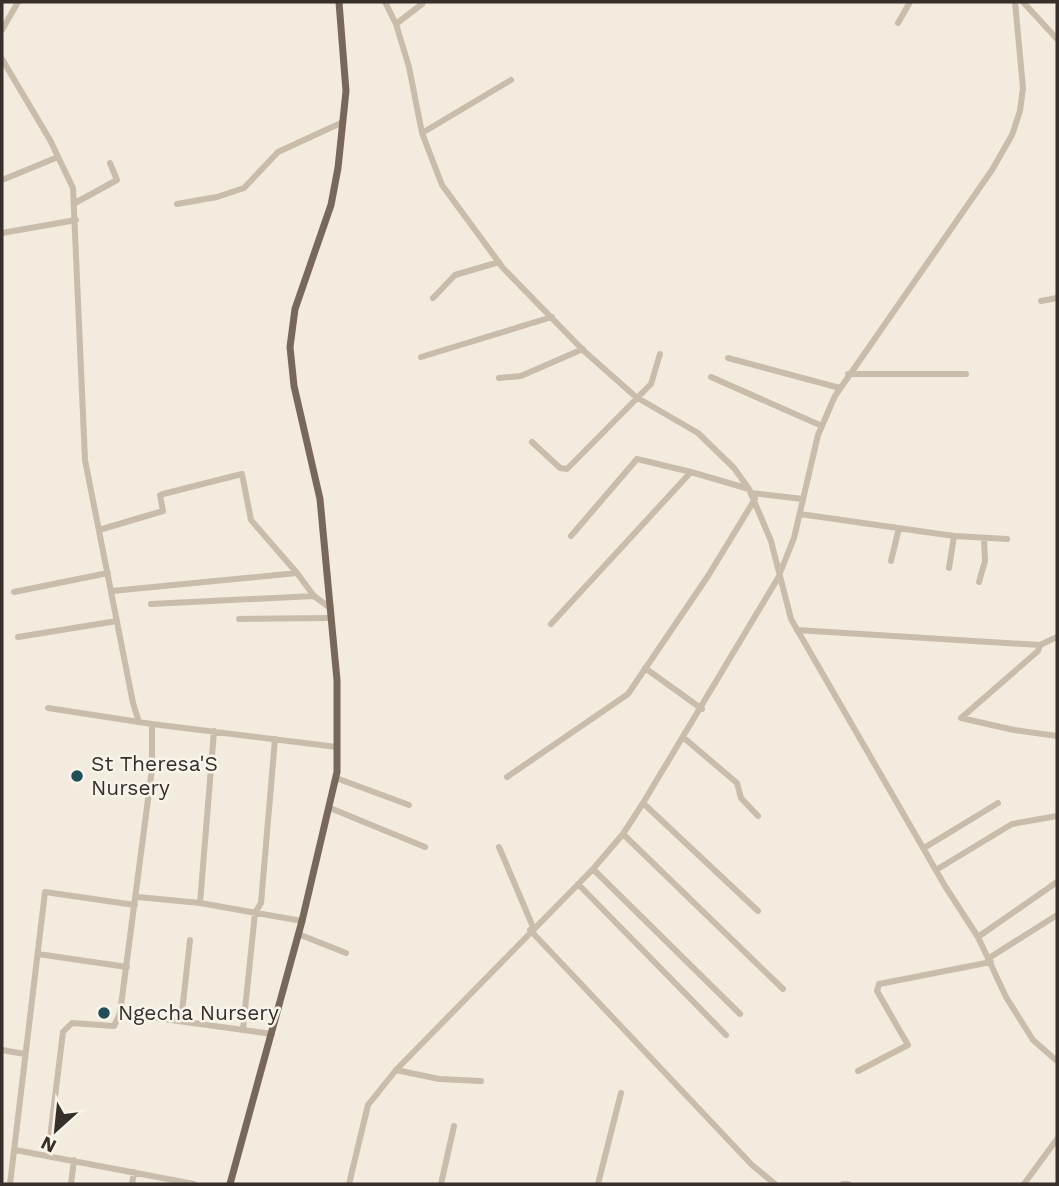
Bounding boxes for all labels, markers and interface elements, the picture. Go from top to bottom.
place label: St Theresa'S Nursery [91,751,218,800]
marker: St Theresa'S Nursery [69,768,85,784]
place label: Ngecha Nursery [118,1000,279,1025]
marker: Ngecha Nursery [96,1005,112,1021]
north arrow [21,1095,91,1165]
text: N [37,1131,60,1158]

